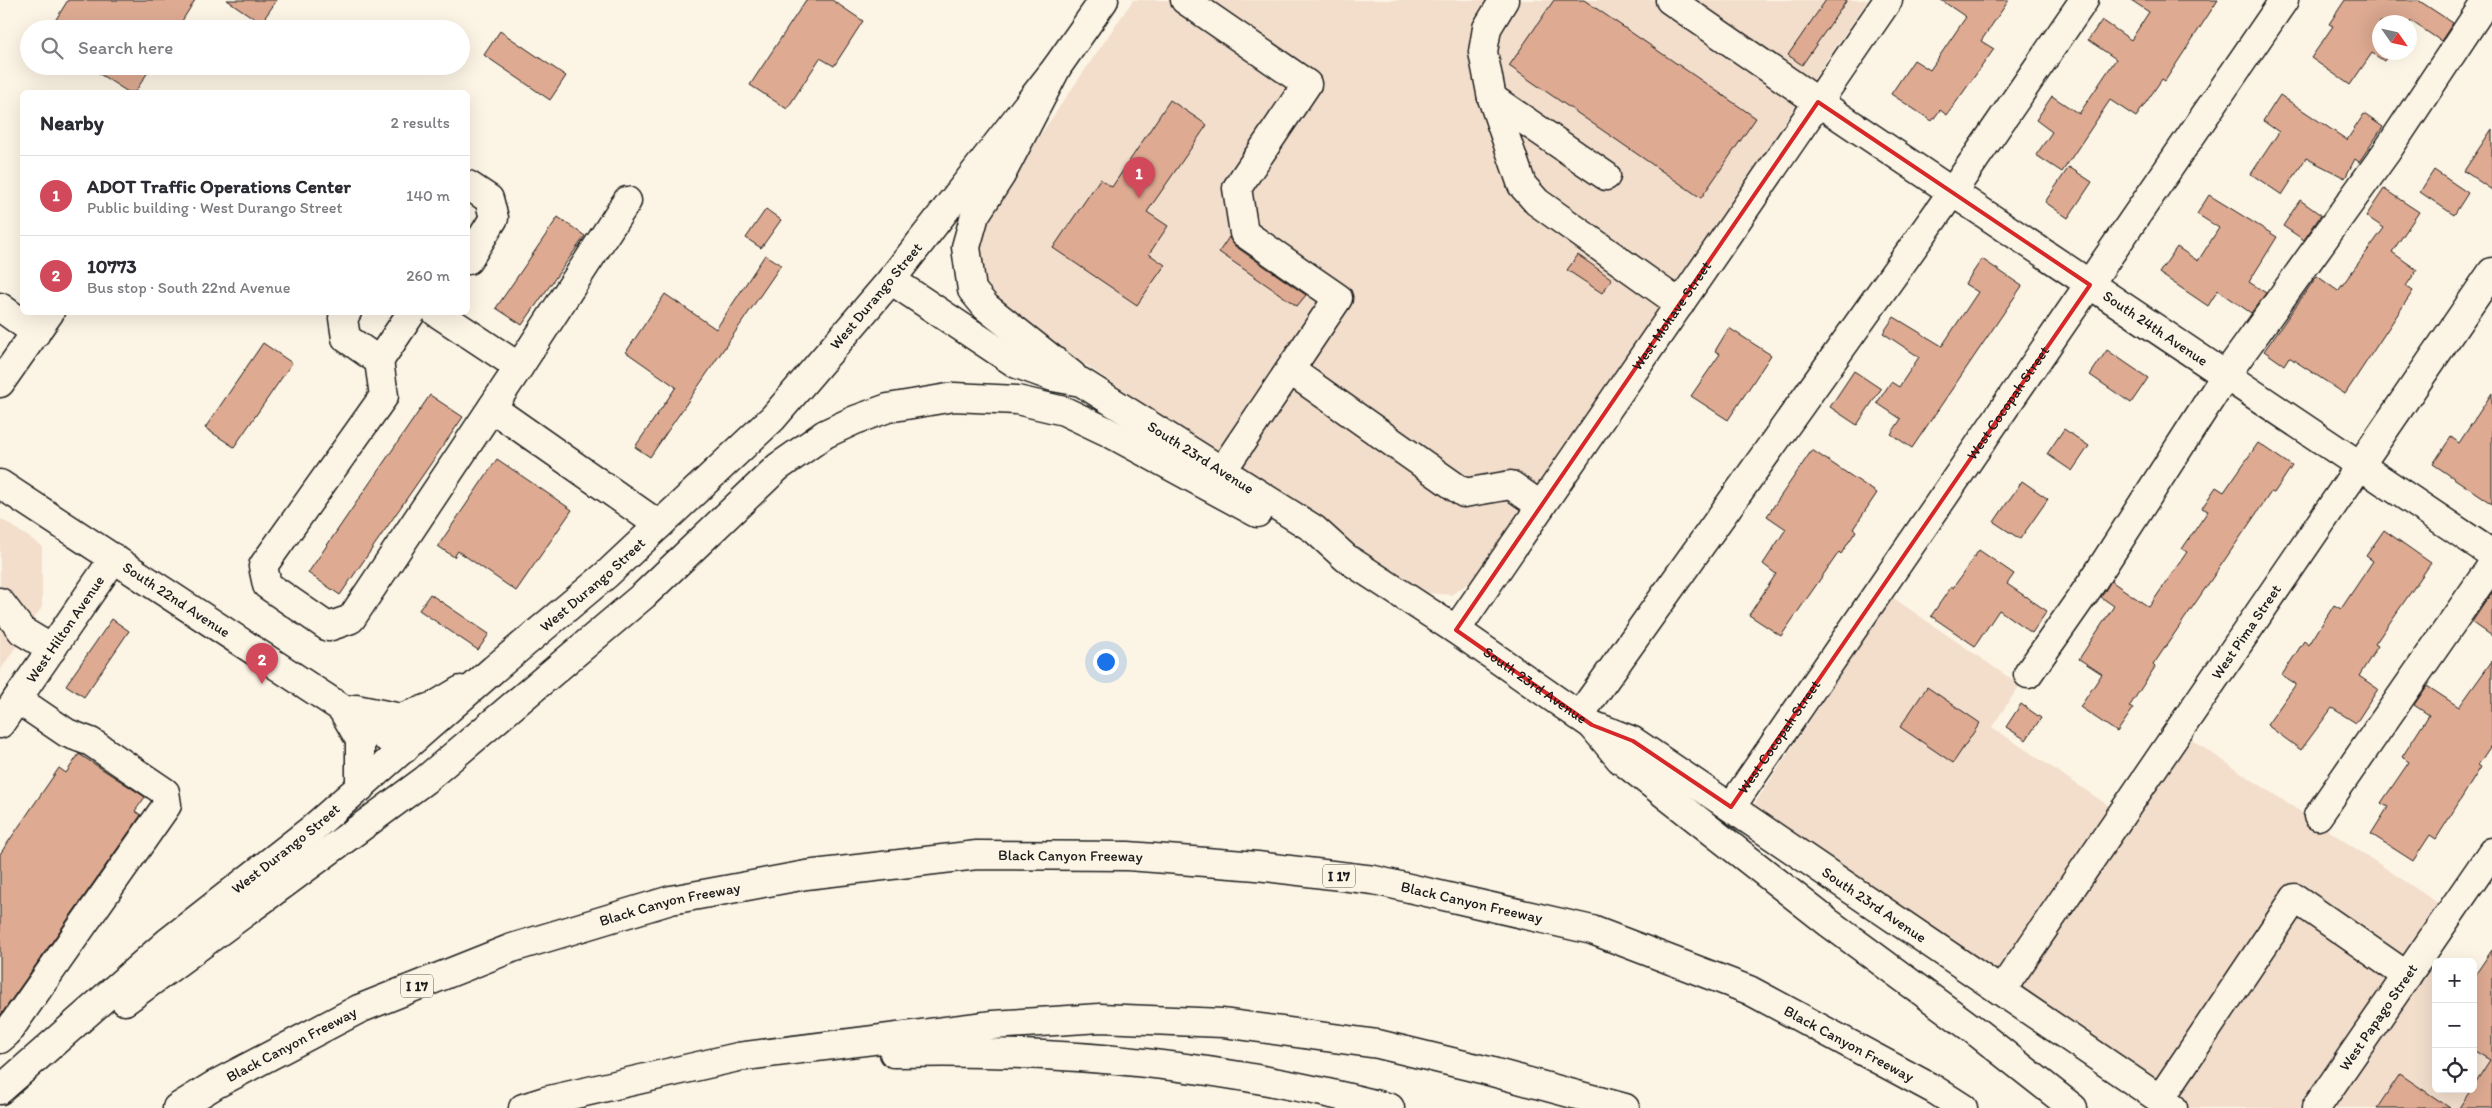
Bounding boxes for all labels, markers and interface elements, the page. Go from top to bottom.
north arrow [2372,15,2417,60]
search box [20,20,470,75]
icon: search [38,34,66,62]
text: Search here [78,36,173,59]
text: Nearby [40,110,104,135]
text: 2 results [390,113,450,132]
pin: 1 [1123,157,1155,198]
text: ADOT Traffic Operations Center [87,175,351,198]
text: 1 [52,186,60,205]
text: 140 m [406,186,450,205]
text: Public building · West Durango Street [87,198,343,217]
street label: West Durango Street [826,239,926,353]
text: 10773 [87,255,137,278]
street label: West Mohave Street [1628,258,1715,374]
text: 2 [52,266,60,285]
text: 260 m [406,266,450,285]
text: Bus stop · South 22nd Avenue [87,278,291,297]
street label: South 24th Avenue [2099,287,2211,370]
street label: West Cocopah Street [1963,342,2053,463]
street label: South 23rd Avenue [1144,417,1257,498]
street label: West Durango Street [536,534,649,636]
street label: South 22nd Avenue [119,558,233,641]
street label: West Hilton Avenue [22,572,108,686]
street label: West Pima Street [2208,581,2285,683]
pin: 2 [246,643,278,684]
street label: South 23rd Avenue [1480,643,1590,728]
your location [1093,649,1119,675]
street label: West Cocopah Street [1734,676,1825,797]
street label: West Durango Street [228,800,344,898]
street label: Black Canyon Freeway [998,846,1144,866]
street label: South 23rd Avenue [1818,863,1930,947]
road number: I 17 [1323,864,1355,888]
street label: Black Canyon Freeway [1399,877,1544,927]
street label: Black Canyon Freeway [597,878,742,930]
map controls [2432,958,2477,1093]
button: + [2432,958,2477,1003]
street label: West Papago Street [2335,960,2422,1074]
road number: I 17 [401,974,433,998]
street label: Black Canyon Freeway [1781,1002,1917,1086]
street label: Black Canyon Freeway [223,1003,360,1086]
button: − [2432,1003,2477,1048]
button: locate [2432,1048,2477,1093]

